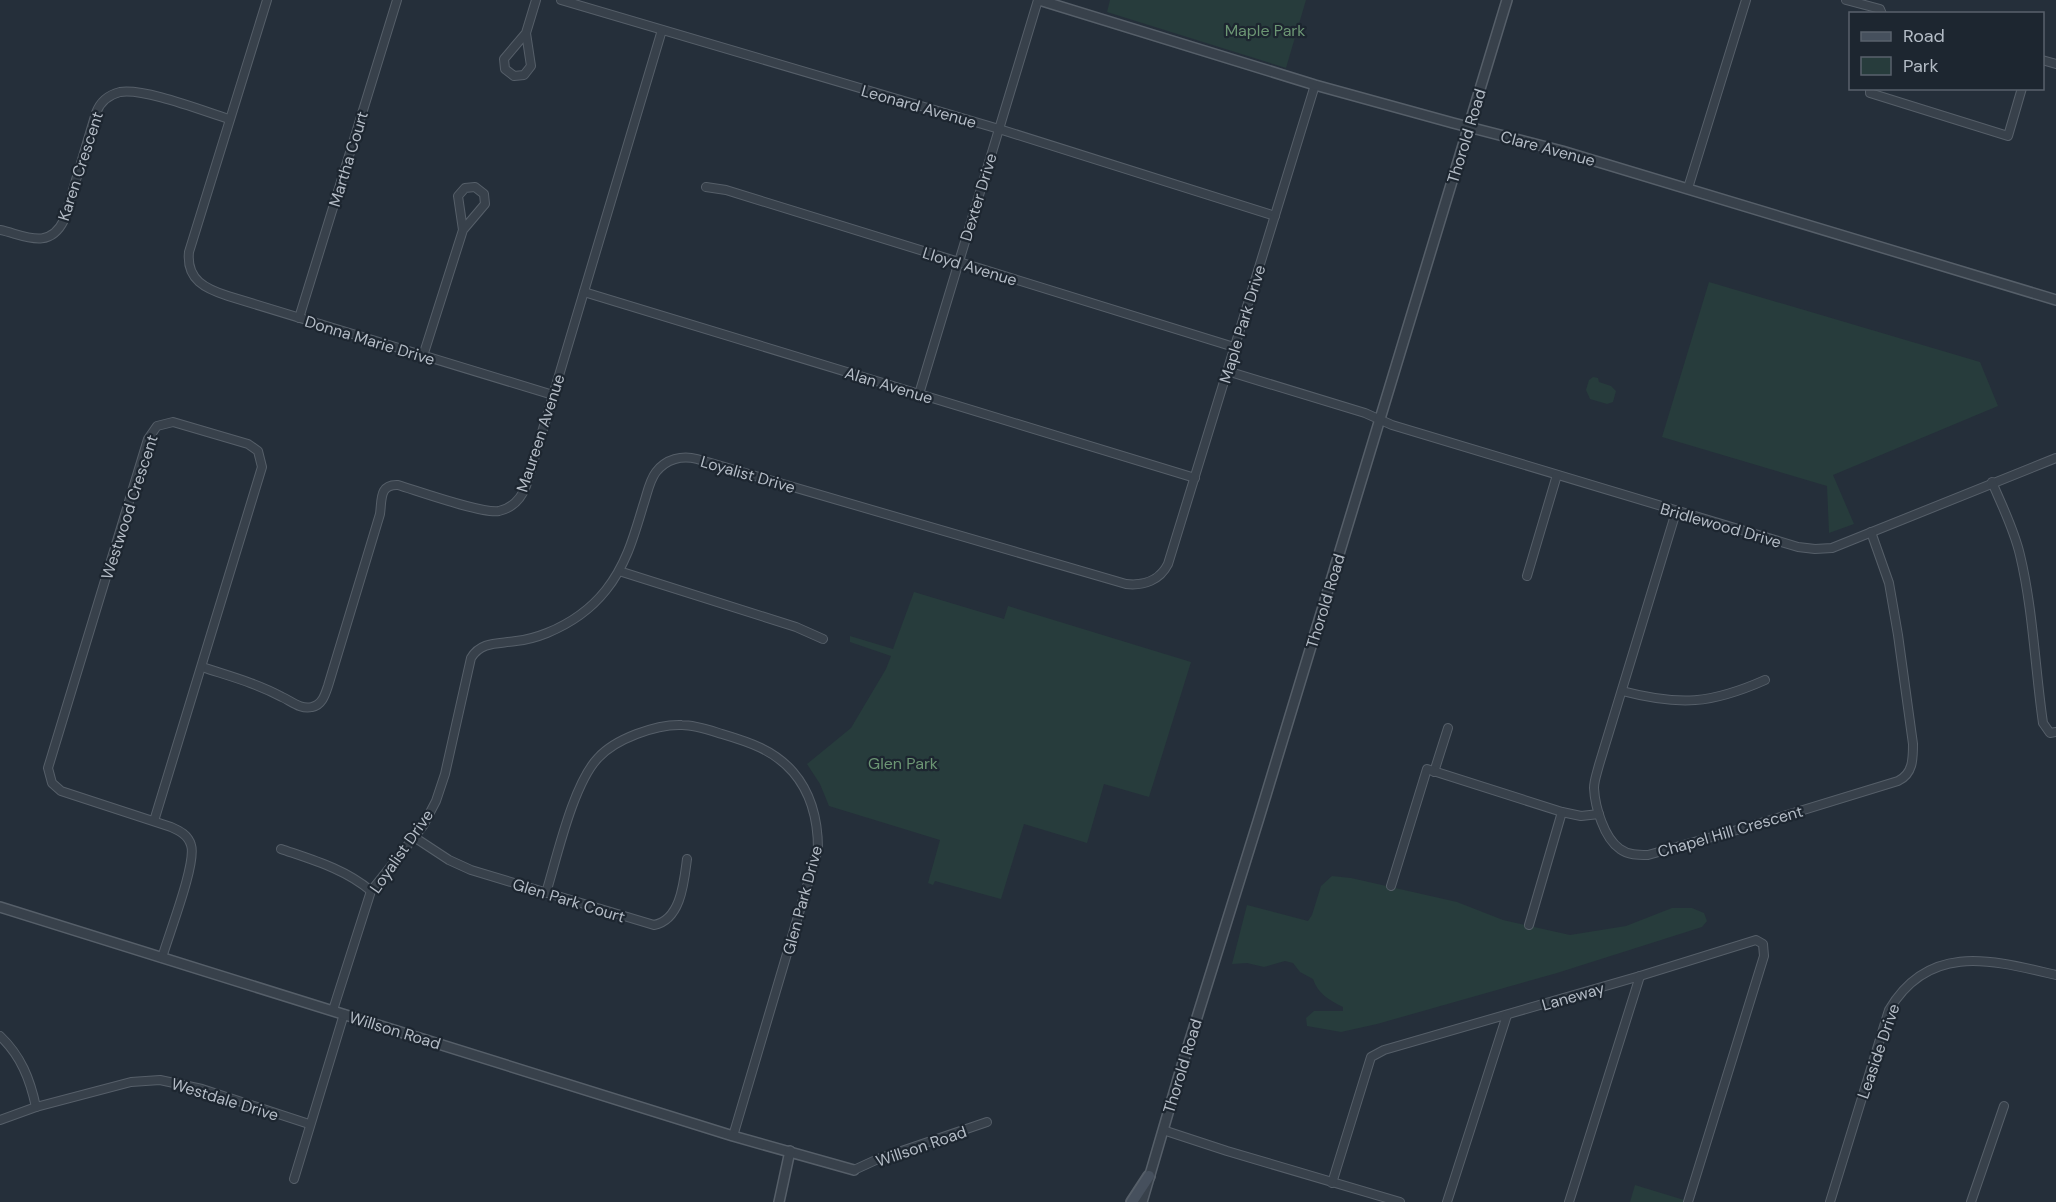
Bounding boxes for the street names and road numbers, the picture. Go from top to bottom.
street label: Leonard Avenue [859,80,979,133]
street label: Thorold Road [1442,86,1491,186]
street label: Karen Crescent [53,109,108,223]
street label: Martha Court [324,109,373,209]
street label: Clare Avenue [1498,126,1597,171]
street label: Dexter Drive [955,151,1002,244]
street label: Lloyd Avenue [920,242,1020,291]
street label: Maple Park Drive [1214,262,1270,386]
street label: Donna Marie Drive [302,311,437,370]
street label: Alan Avenue [842,362,935,409]
street label: Maureen Avenue [511,371,569,495]
street label: Westwood Crescent [96,432,163,582]
street label: Loyalist Drive [698,451,798,498]
street label: Bridlewood Drive [1658,498,1784,553]
street label: Thorold Road [1301,551,1350,651]
street label: Chapel Hill Crescent [1655,801,1805,862]
street label: Loyalist Drive [365,805,438,897]
street label: Glen Park Drive [778,843,827,957]
street label: Glen Park Court [510,873,628,928]
street label: Laneway [1539,977,1607,1015]
street label: Leaside Drive [1852,1001,1905,1101]
street label: Willson Road [347,1007,443,1054]
street label: Thorold Road [1158,1016,1207,1116]
street label: Westdale Drive [169,1073,281,1126]
street label: Willson Road [873,1121,969,1172]

